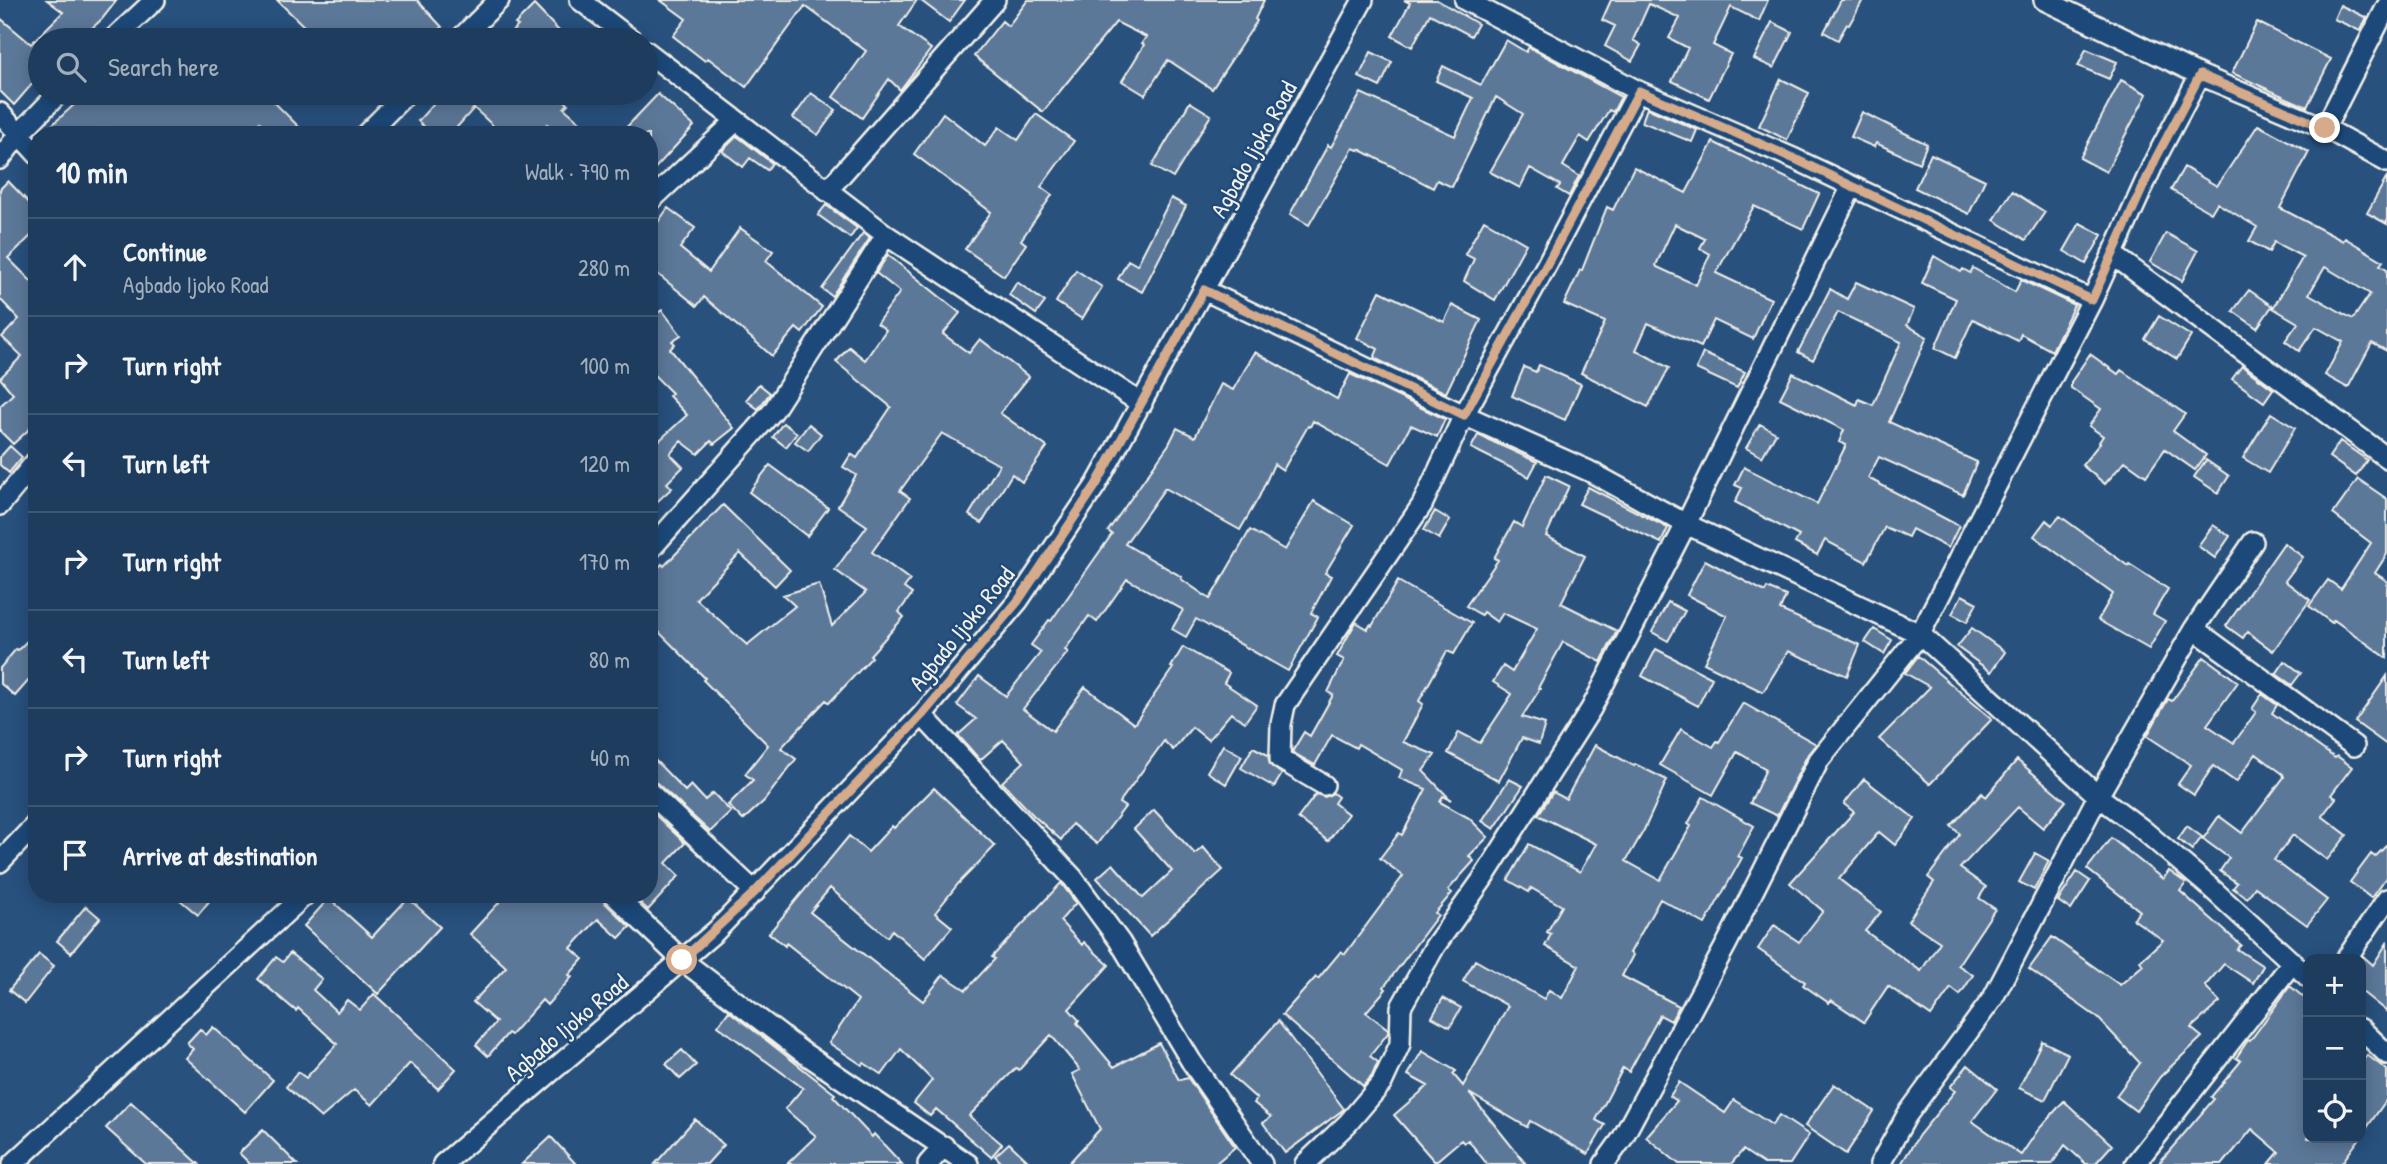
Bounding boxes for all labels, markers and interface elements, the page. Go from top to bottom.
search box [28,28,658,105]
icon: search [52,48,90,86]
text: Search here [108,49,219,84]
street label: Agbado Ijoko Road [1202,75,1304,223]
route end [2309,112,2340,143]
text: 10 min [56,152,128,192]
text: Walk · 790 m [525,156,630,187]
text: Continue [123,234,207,269]
icon: ahead [56,248,94,286]
text: 280 m [578,252,630,283]
text: Agbado Ijoko Road [123,269,268,300]
icon: right [56,346,94,384]
text: Turn right [123,348,221,383]
text: 100 m [580,350,630,381]
icon: left [56,444,94,482]
text: Turn left [123,446,209,481]
text: 120 m [580,448,630,479]
icon: right [56,542,94,580]
text: Turn right [123,544,221,579]
text: 170 m [579,546,630,577]
street label: Agbado Ijoko Road [901,559,1021,697]
icon: left [56,640,94,678]
text: Turn left [123,642,209,677]
text: 80 m [589,644,630,675]
icon: right [56,738,94,776]
text: Turn right [123,740,221,775]
text: 40 m [590,742,630,773]
icon: arrive [56,836,94,874]
text: Arrive at destination [123,838,318,873]
route start [666,944,697,975]
map controls [2303,954,2366,1143]
button: + [2303,954,2366,1017]
street label: Agbado Ijoko Road [498,966,634,1088]
button: − [2303,1017,2366,1080]
button: locate [2303,1080,2366,1143]

